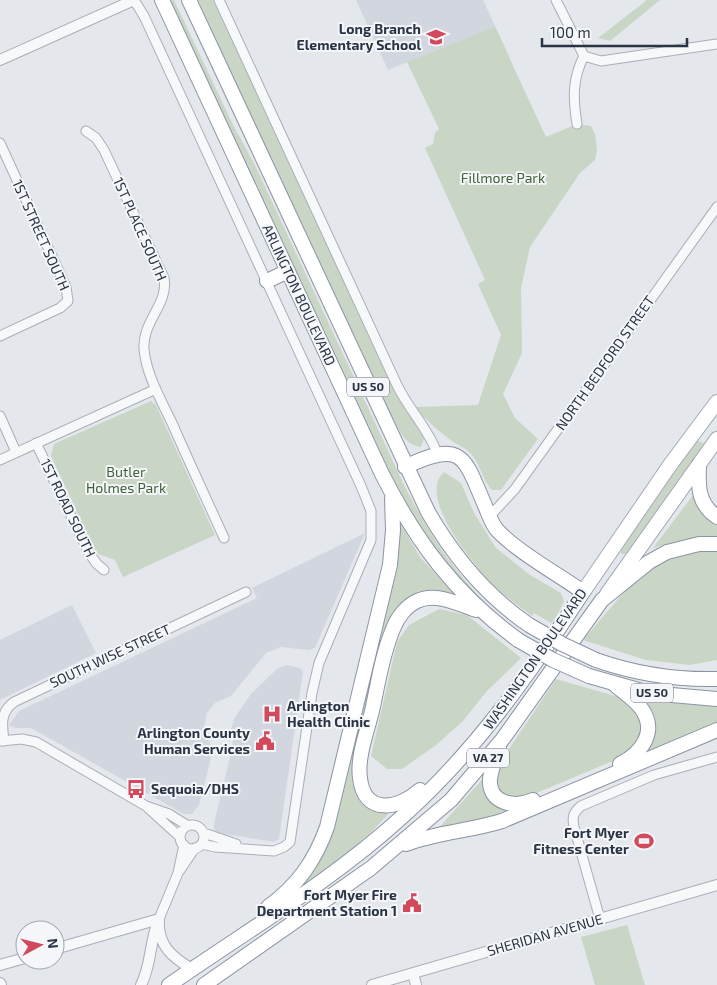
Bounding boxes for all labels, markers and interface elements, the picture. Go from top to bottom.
scale bar [542,15,687,47]
place label: Long Branch Elementary School [297,20,421,53]
text: 100 m [550,23,591,41]
school or university icon: Long Branch Elementary School [425,26,447,48]
park label: Fillmore Park [461,169,545,186]
street label: 1ST PLACE SOUTH [110,174,171,283]
street label: 1ST STREET SOUTH [9,177,74,293]
street label: ARLINGTON BOULEVARD [259,221,340,368]
street label: NORTH BEDFORD STREET [552,292,658,433]
road number: US 50 [347,378,389,397]
street label: 1ST ROAD SOUTH [37,456,100,560]
park label: Butler Holmes Park [86,463,166,496]
street label: WASHINGTON BOULEVARD [479,585,590,733]
street label: SOUTH WISE STREET [47,620,173,691]
road number: US 50 [631,684,673,702]
place label: Arlington Health Clinic [287,697,370,730]
hospital icon: Arlington Health Clinic [261,703,283,725]
place label: Arlington County Human Services [138,724,250,757]
public building icon: Arlington County Human Services [254,730,276,752]
road number: VA 27 [467,748,509,768]
bus stop icon: Sequoia/DHS [125,778,147,800]
place label: Sequoia/DHS [151,780,239,797]
place label: Fort Myer Fitness Center [533,824,629,857]
sports icon: Fort Myer Fitness Center [633,830,655,852]
place label: Fort Myer Fire Department Station 1 [257,886,397,919]
public building icon: Fort Myer Fire Department Station 1 [401,892,423,914]
street label: SHERIDAN AVENUE [485,910,605,959]
north arrow [15,920,65,970]
text: N [44,937,62,949]

